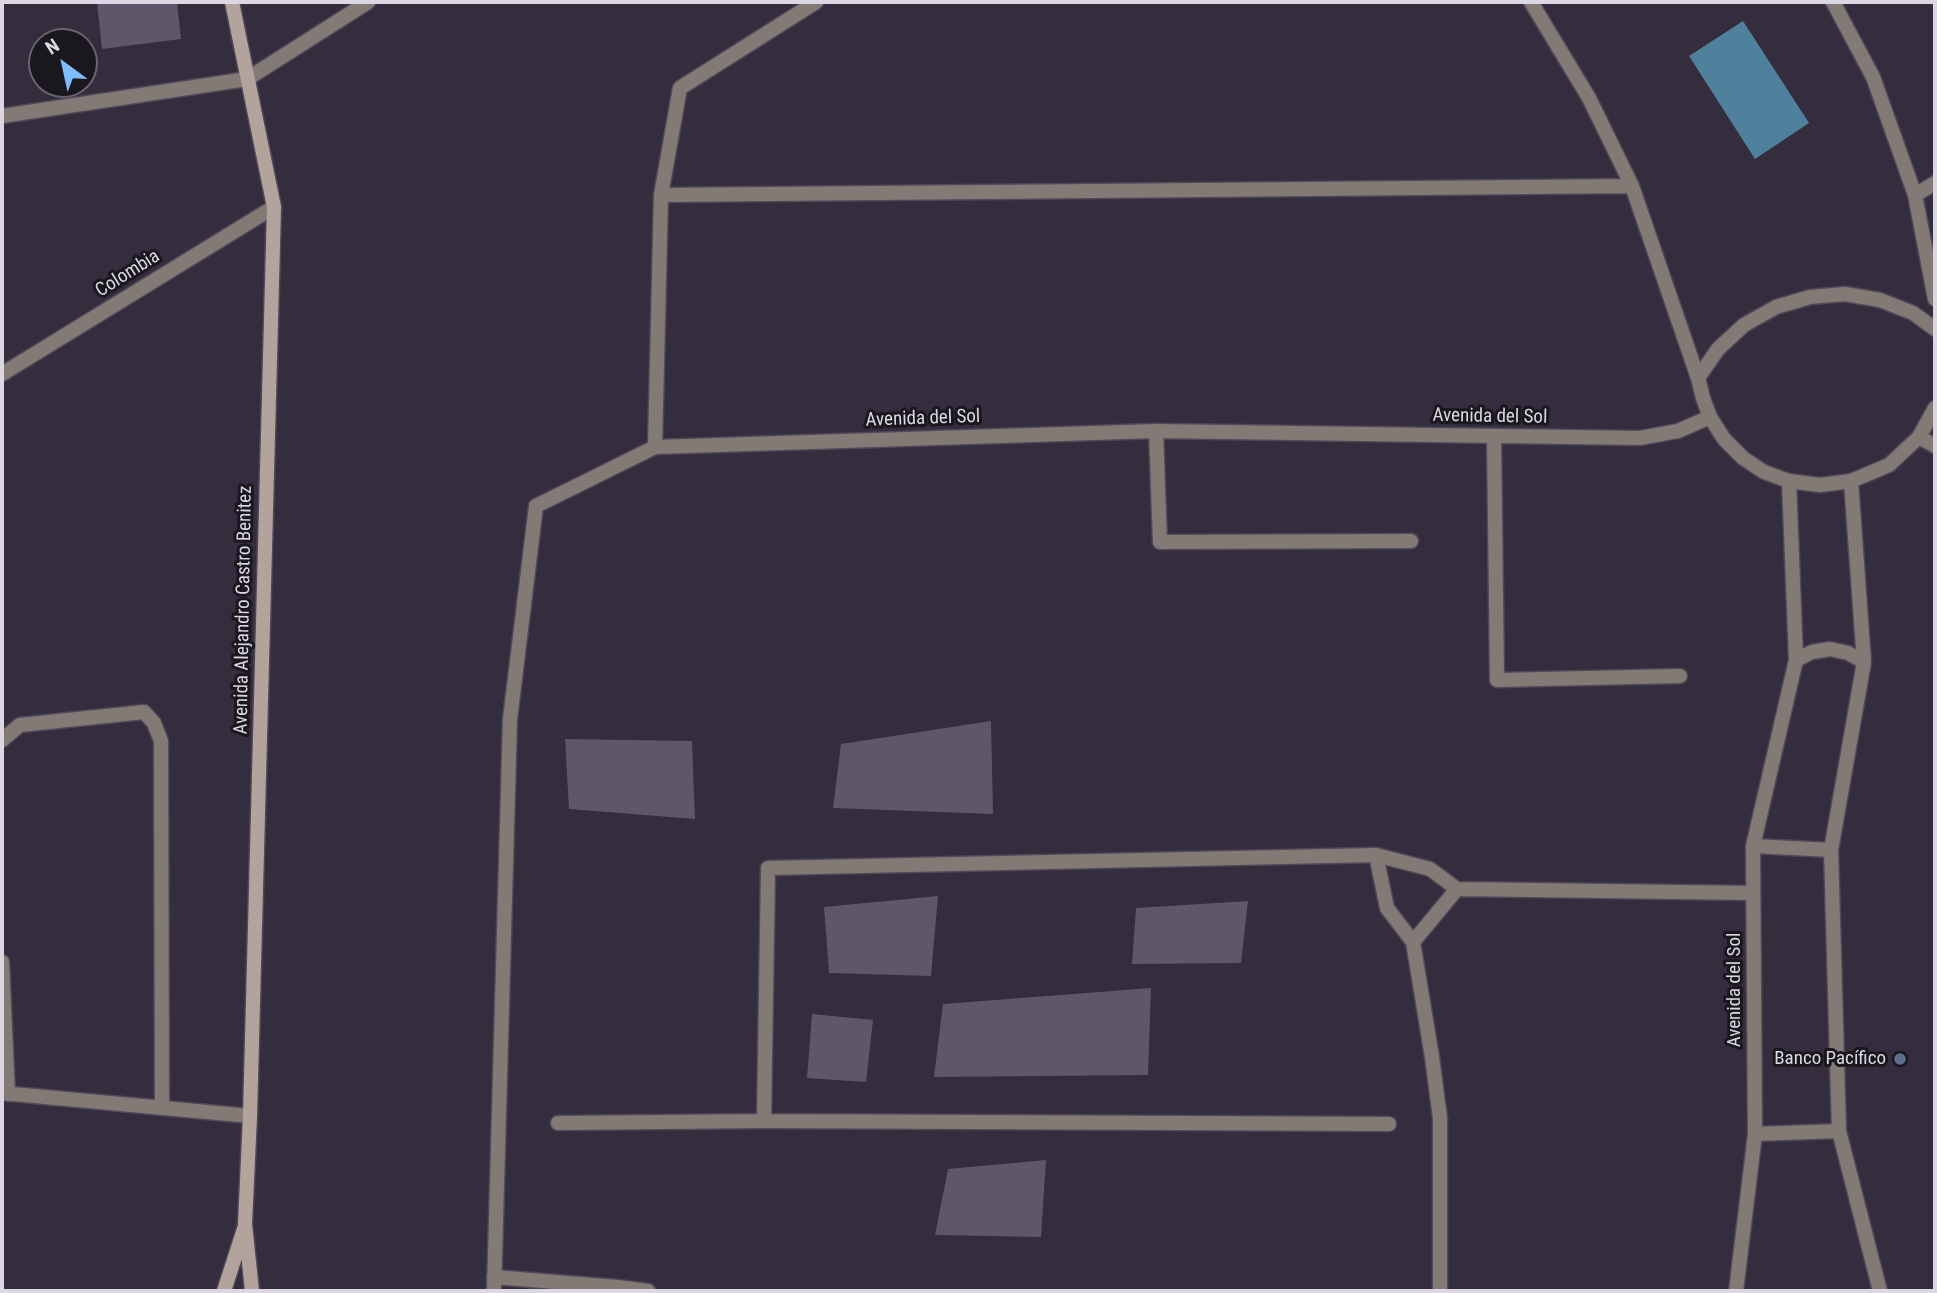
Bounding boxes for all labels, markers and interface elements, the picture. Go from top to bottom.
north arrow [28,28,98,98]
text: N [41,34,64,59]
street label: Colombia [92,245,164,303]
street label: Avenida del Sol [1432,405,1548,429]
street label: Avenida del Sol [865,406,981,432]
street label: Avenida Alejandro Castro Benitez [230,485,258,735]
street label: Avenida del Sol [1724,933,1746,1047]
place label: Banco Pacífico [1774,1048,1886,1070]
marker: Banco Pacífico [1892,1051,1908,1067]

